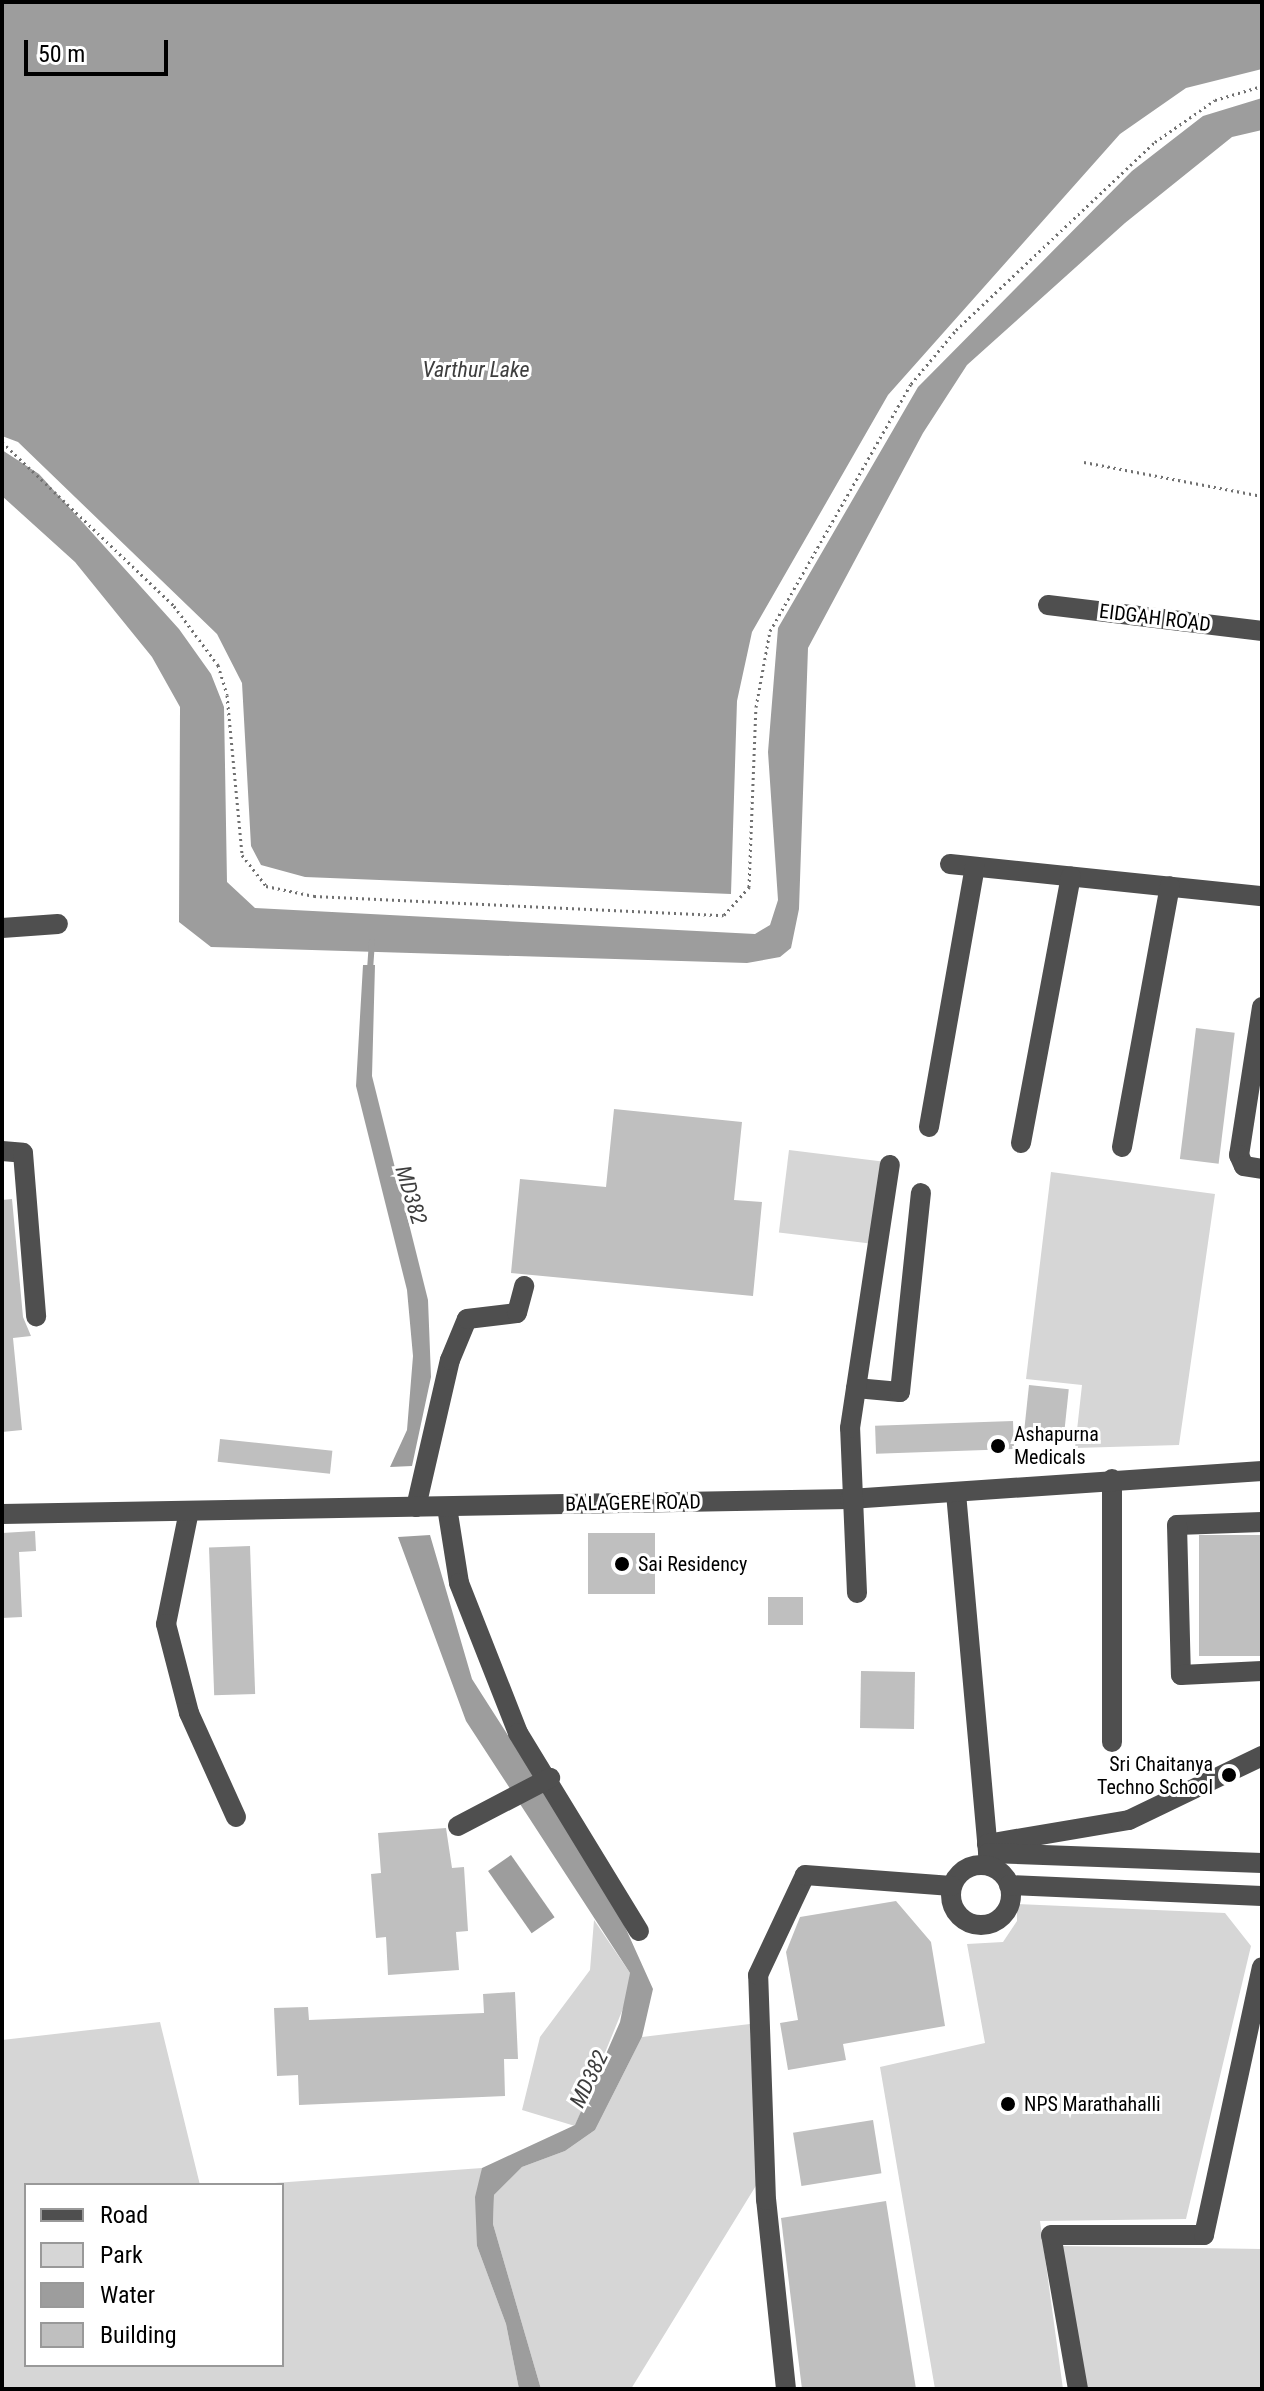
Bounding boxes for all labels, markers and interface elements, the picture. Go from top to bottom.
scale bar [28,24,172,74]
text: 50 m [38,40,85,68]
water label: Varthur Lake [423,357,529,383]
street label: EIDGAH ROAD [1098,599,1212,637]
water label: MD382 [390,1162,432,1228]
place label: Ashapurna Medicals [1014,1422,1099,1469]
marker: Ashapurna Medicals [989,1437,1007,1455]
street label: BALAGERE ROAD [565,1490,701,1516]
place label: Sai Residency [638,1552,747,1576]
marker: Sai Residency [613,1555,631,1573]
place label: Sri Chaitanya Techno School [1097,1752,1213,1799]
marker: Sri Chaitanya Techno School [1220,1766,1238,1784]
water label: MD382 [564,2046,614,2112]
place label: NPS Marathahalli [1024,2092,1161,2116]
marker: NPS Marathahalli [999,2095,1017,2113]
legend [24,2183,284,2367]
text: Road [100,2201,148,2229]
text: Park [100,2241,143,2269]
text: Water [100,2281,155,2309]
text: Building [100,2321,177,2349]

